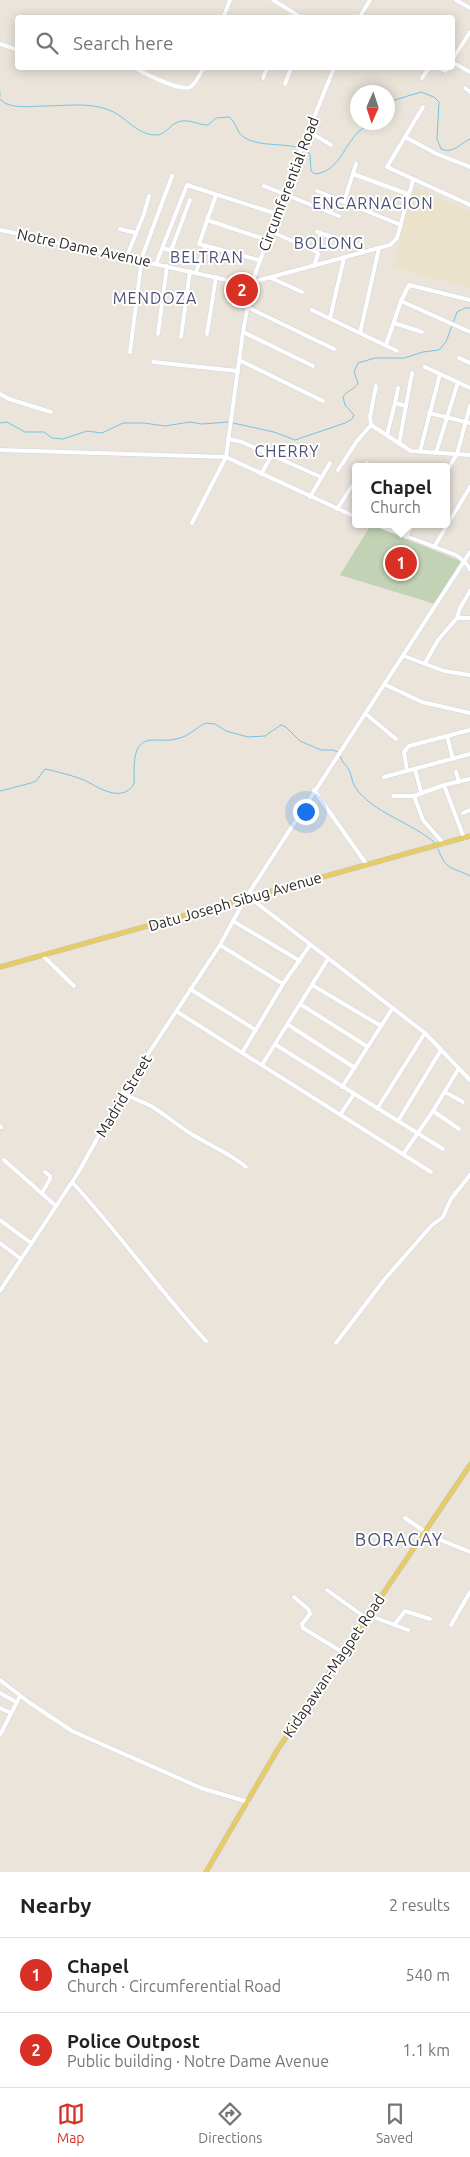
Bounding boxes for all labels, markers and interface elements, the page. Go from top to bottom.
search box [15,15,455,70]
icon: search [33,29,61,57]
text: Search here [73,32,173,54]
north arrow [350,85,395,130]
street label: Circumferential Road [255,114,322,253]
district label: ENCARNACION [312,194,434,212]
street label: Notre Dame Avenue [16,225,153,270]
district label: BOLONG [294,234,364,252]
district label: BELTRAN [170,248,244,266]
pin: 2 [226,271,258,309]
district label: MENDOZA [113,289,197,307]
district label: CHERRY [255,442,320,460]
popup [352,463,450,528]
text: Chapel [370,476,432,498]
text: Church [370,498,421,516]
pin: 1 [385,544,417,582]
your location [293,799,319,825]
street label: Datu Joseph Sibug Avenue [146,869,323,934]
street label: Madrid Street [92,1051,155,1140]
district label: BORAGAY [355,1529,443,1549]
street label: Kidapawan-Magpet Road [279,1591,388,1740]
text: Nearby [20,1893,91,1917]
text: 2 results [389,1896,450,1914]
text: Chapel [67,1955,129,1977]
text: 1 [31,1966,41,1984]
text: 540 m [405,1966,450,1984]
text: Church · Circumferential Road [67,1977,281,1995]
text: Police Outpost [67,2030,200,2052]
text: 2 [31,2041,41,2059]
text: 1.1 km [402,2041,450,2059]
text: Public building · Notre Dame Avenue [67,2052,329,2070]
tab: Map [57,2100,85,2146]
tab: Directions [198,2100,262,2146]
tab: Saved [376,2100,413,2146]

